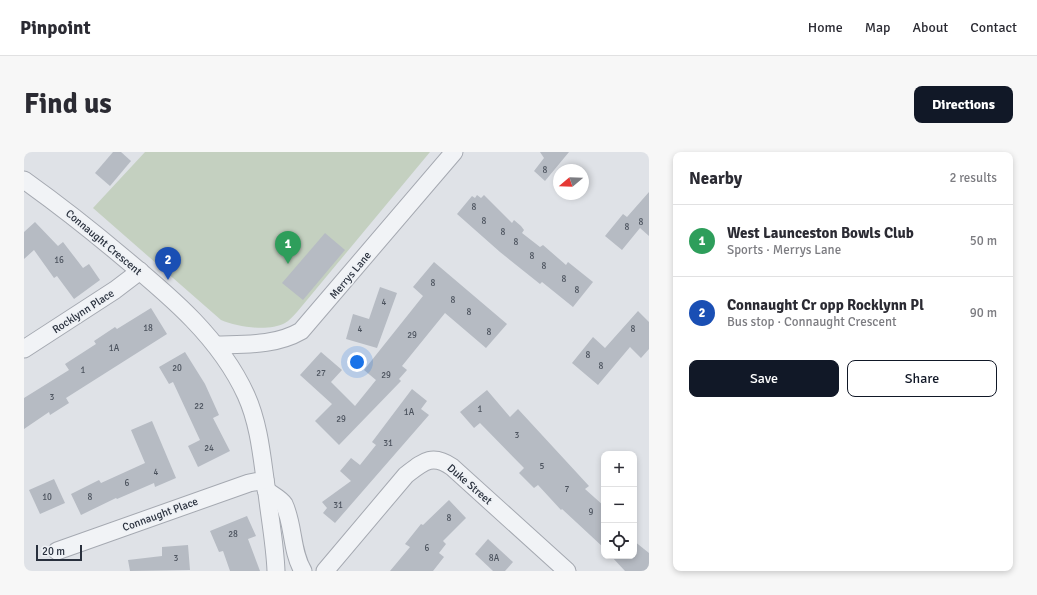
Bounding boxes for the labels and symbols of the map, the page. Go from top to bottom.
north arrow [553,164,589,200]
house number: 8 [543,165,548,176]
house number: 8 [472,202,477,213]
street label: Connaught Crescent [63,207,144,278]
house number: 8 [482,216,487,227]
house number: 8 [639,217,644,228]
house number: 8 [625,222,630,233]
house number: 8 [501,227,506,238]
pin: 1 [275,231,301,264]
house number: 8 [514,237,519,248]
pin: 2 [155,247,181,280]
street label: Merrys Lane [327,249,374,302]
house number: 8 [530,251,535,262]
house number: 16 [54,255,64,266]
house number: 8 [542,261,547,272]
house number: 8 [562,274,567,285]
house number: 8 [431,278,436,289]
house number: 8 [575,285,580,296]
street label: Rocklynn Place [50,287,117,336]
house number: 8 [451,295,456,306]
house number: 4 [382,297,387,308]
house number: 8 [467,307,472,318]
house number: 18 [143,323,153,334]
house number: 4 [358,324,363,335]
house number: 8 [631,324,636,335]
house number: 8 [487,327,492,338]
house number: 29 [407,330,417,341]
house number: 1A [109,343,120,354]
house number: 8 [586,350,591,361]
your location [347,352,367,372]
house number: 8 [599,361,604,372]
house number: 20 [172,363,182,374]
house number: 1 [81,365,86,376]
house number: 27 [316,368,326,379]
house number: 29 [381,370,391,381]
house number: 3 [50,392,55,403]
house number: 22 [194,401,204,412]
house number: 1 [478,404,483,415]
house number: 1A [404,407,415,418]
house number: 29 [336,414,346,425]
house number: 3 [515,430,520,441]
house number: 31 [383,438,393,449]
house number: 24 [204,443,214,454]
street label: Duke Street [445,461,495,507]
house number: 5 [540,461,545,472]
house number: 4 [154,467,159,478]
house number: 6 [125,478,130,489]
house number: 7 [565,484,570,495]
house number: 10 [42,492,52,503]
house number: 8 [88,492,93,503]
street label: Connaught Place [121,495,200,534]
house number: 31 [333,500,343,511]
house number: 9 [589,507,594,518]
house number: 8 [447,513,452,524]
house number: 28 [228,529,238,540]
scale bar [36,543,82,562]
house number: 6 [425,543,430,554]
house number: 3 [174,553,179,564]
house number: 8A [489,553,500,564]

